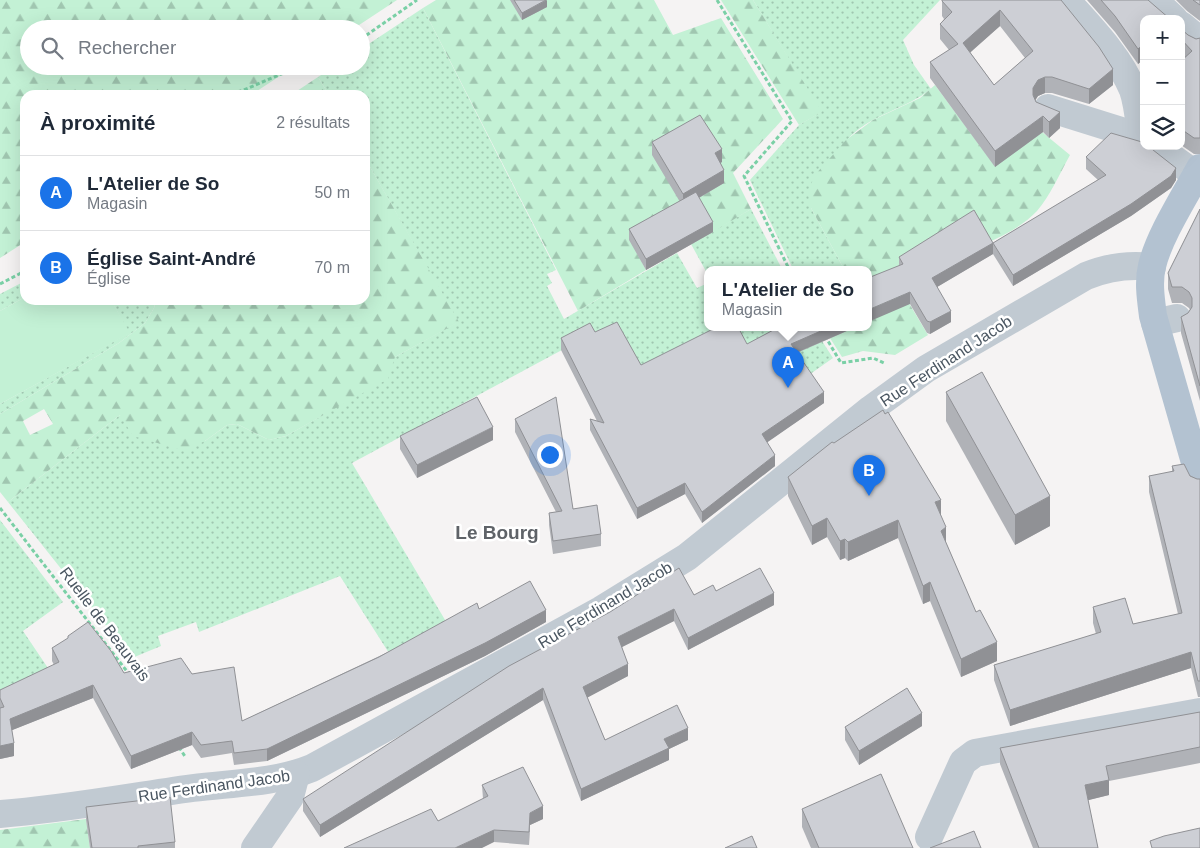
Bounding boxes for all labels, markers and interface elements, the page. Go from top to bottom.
map controls [1140,15,1185,150]
button: + [1140,15,1185,60]
search box [20,20,370,75]
icon: search [38,34,66,62]
text: Rechercher [78,37,176,58]
button: − [1140,60,1185,105]
button: layers [1140,105,1185,150]
text: À proximité [40,111,156,134]
text: 2 résultats [276,114,350,131]
text: L'Atelier de So [87,173,219,194]
text: A [50,184,62,201]
text: 50 m [314,184,350,201]
text: Magasin [87,195,147,212]
text: Église Saint-André [87,248,256,269]
text: B [50,259,62,276]
text: 70 m [314,259,350,276]
popup [704,266,872,331]
text: Église [87,270,131,287]
text: L'Atelier de So [722,279,854,300]
text: Magasin [722,301,782,318]
street label: Rue Ferdinand Jacob [877,312,1015,410]
pin: A [772,347,804,388]
your location [537,442,563,468]
pin: B [853,455,885,496]
district label: Le Bourg [455,522,539,543]
street label: Rue Ferdinand Jacob [535,558,675,652]
street label: Ruelle de Beauvais [57,564,153,684]
street label: Rue Ferdinand Jacob [137,767,291,805]

